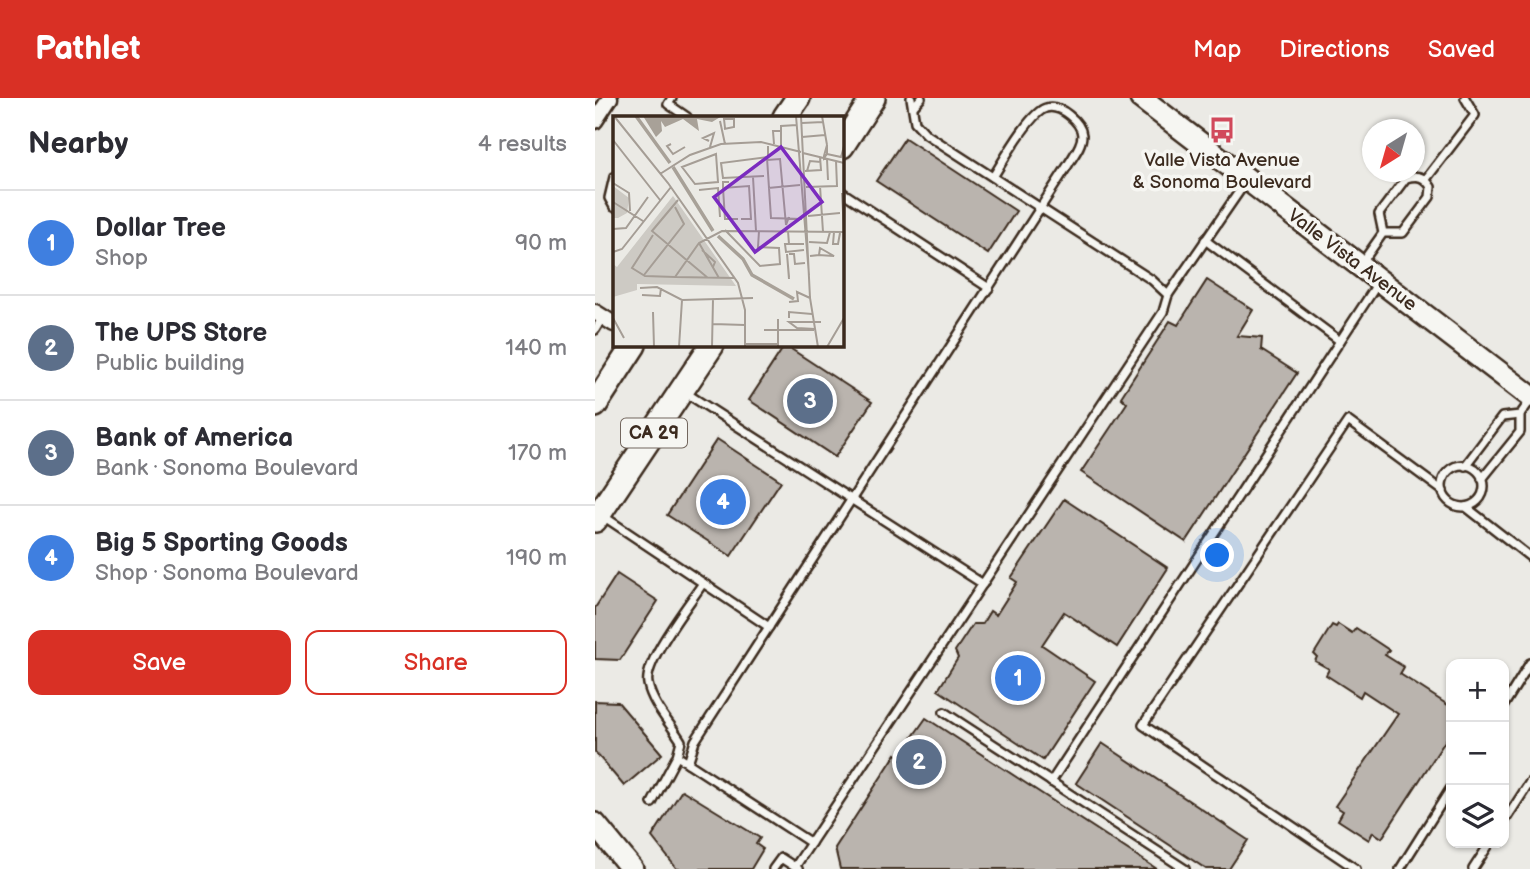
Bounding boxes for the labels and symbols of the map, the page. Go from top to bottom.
bus stop icon: Valle Vista Avenue & Sonoma Boulevard [1207,115,1237,145]
inset map [613,116,843,346]
north arrow [1362,119,1425,182]
place label: Valle Vista Avenue & Sonoma Boulevard [1132,149,1312,194]
street label: Valle Vista Avenue [1283,204,1421,316]
pin: 3 [787,375,833,427]
road number: CA 29 [621,418,687,447]
pin: 4 [700,476,746,528]
your location [1200,538,1234,572]
pin: 1 [995,652,1041,704]
pin: 2 [896,736,942,788]

